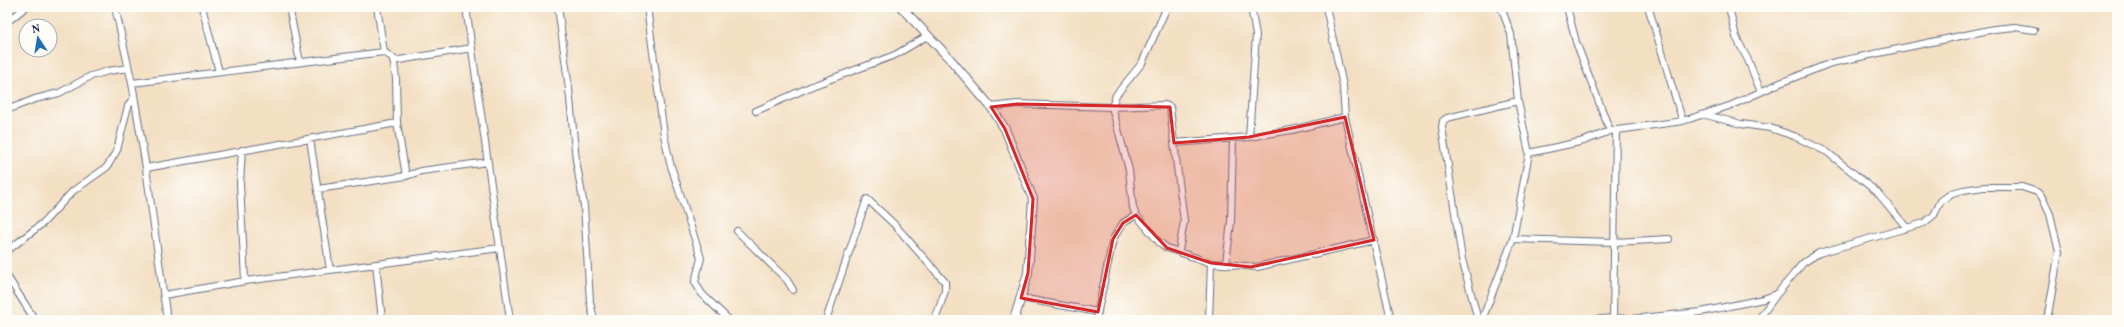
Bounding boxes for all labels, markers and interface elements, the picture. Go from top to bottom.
north arrow [18,18,58,58]
text: N [31,22,42,38]

